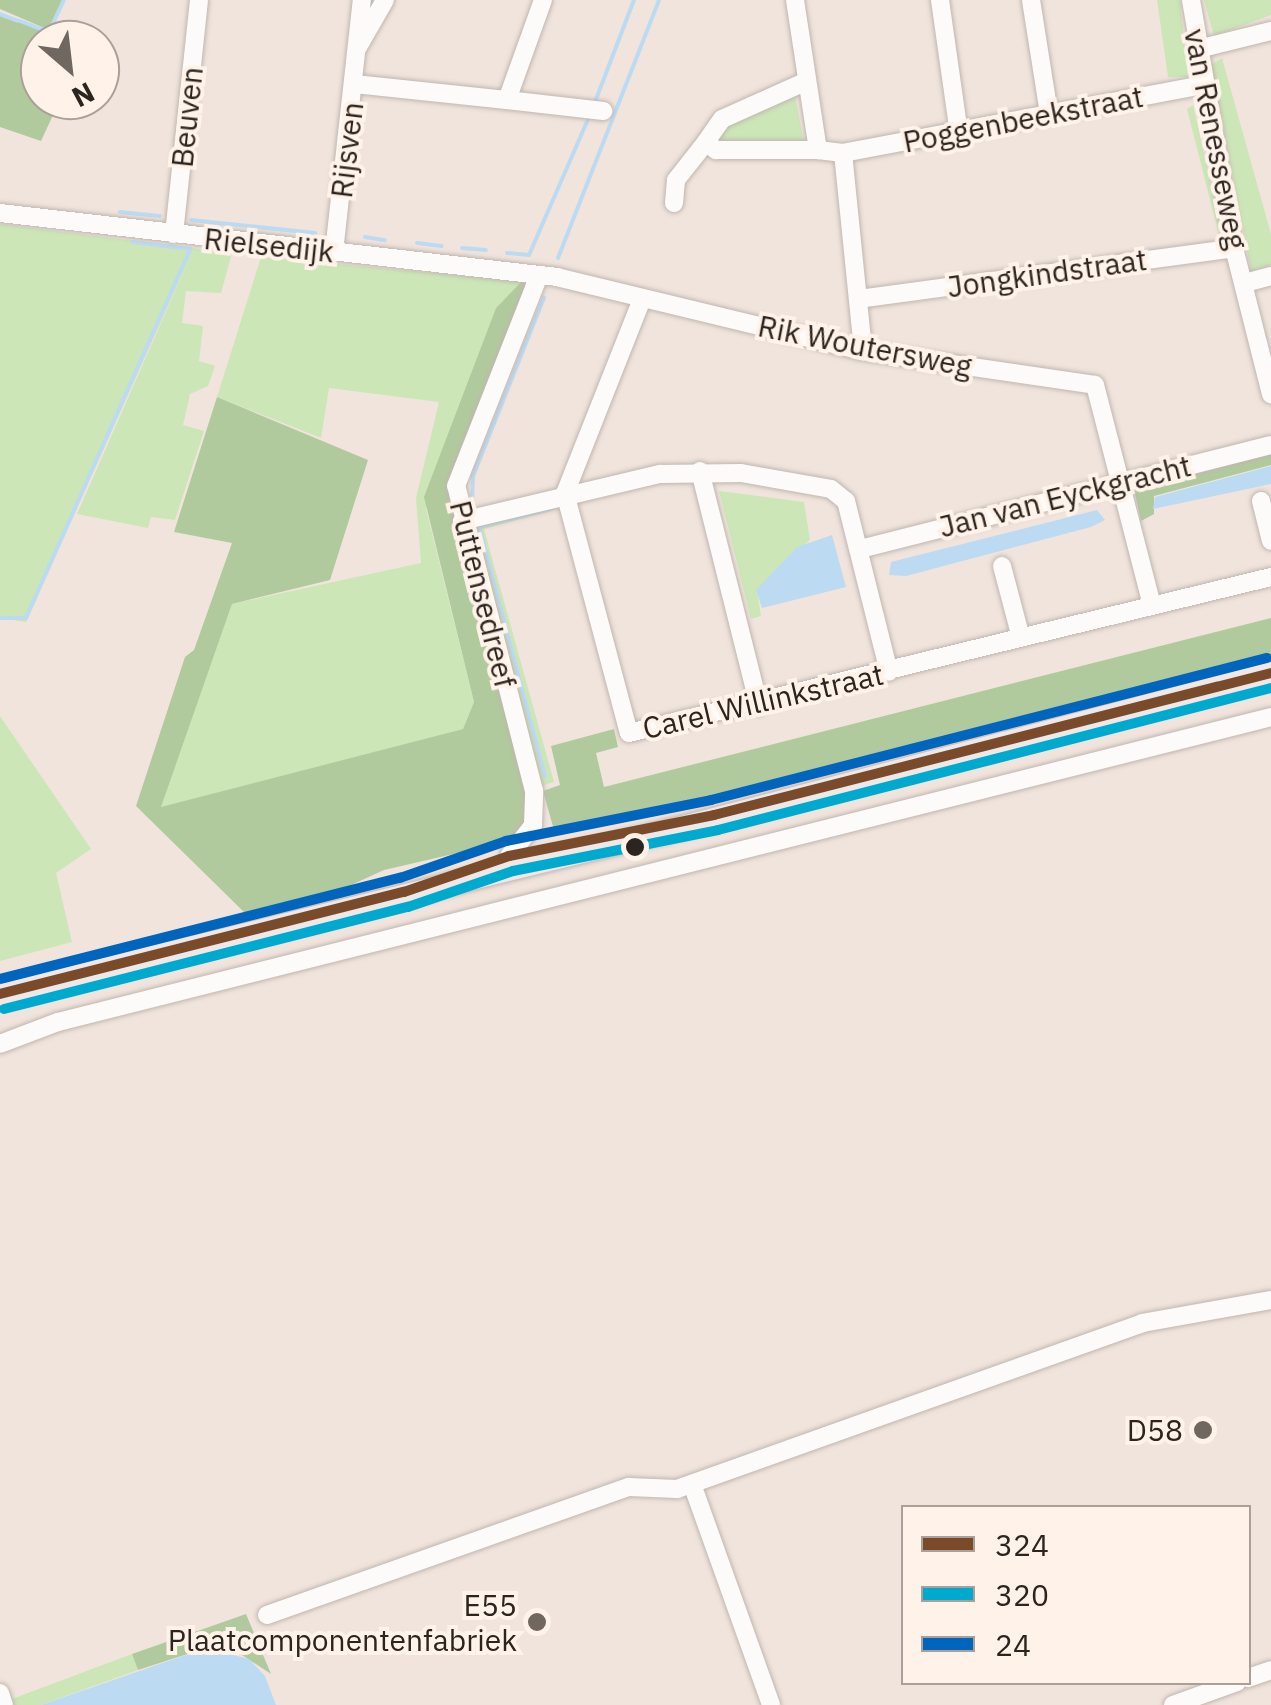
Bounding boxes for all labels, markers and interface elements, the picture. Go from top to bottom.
north arrow [20,20,120,120]
street label: van Renesseweg [1177,26,1255,252]
street label: Beuven [164,65,210,169]
text: N [66,74,101,116]
street label: Poggenbeekstraat [900,78,1146,160]
street label: Rijsven [323,100,371,200]
street label: Rielsedijk [202,220,336,270]
street label: Jongkindstraat [945,241,1149,305]
street label: Rik Woutersweg [755,308,975,384]
street label: Jan van Eyckgracht [935,447,1195,545]
street label: Puttensedreef [442,497,524,691]
street label: Carel Willinkstraat [639,656,887,746]
unlabelled marker [625,837,645,857]
place label: D58 [1127,1412,1183,1448]
marker: D58 [1192,1419,1214,1441]
legend [901,1505,1251,1685]
text: 324 [995,1525,1049,1564]
text: 320 [995,1575,1049,1614]
place label: E55 Plaatcomponentenfabriek [168,1587,517,1658]
marker: E55 Plaatcomponentenfabriek [526,1611,548,1633]
text: 24 [995,1625,1031,1664]

